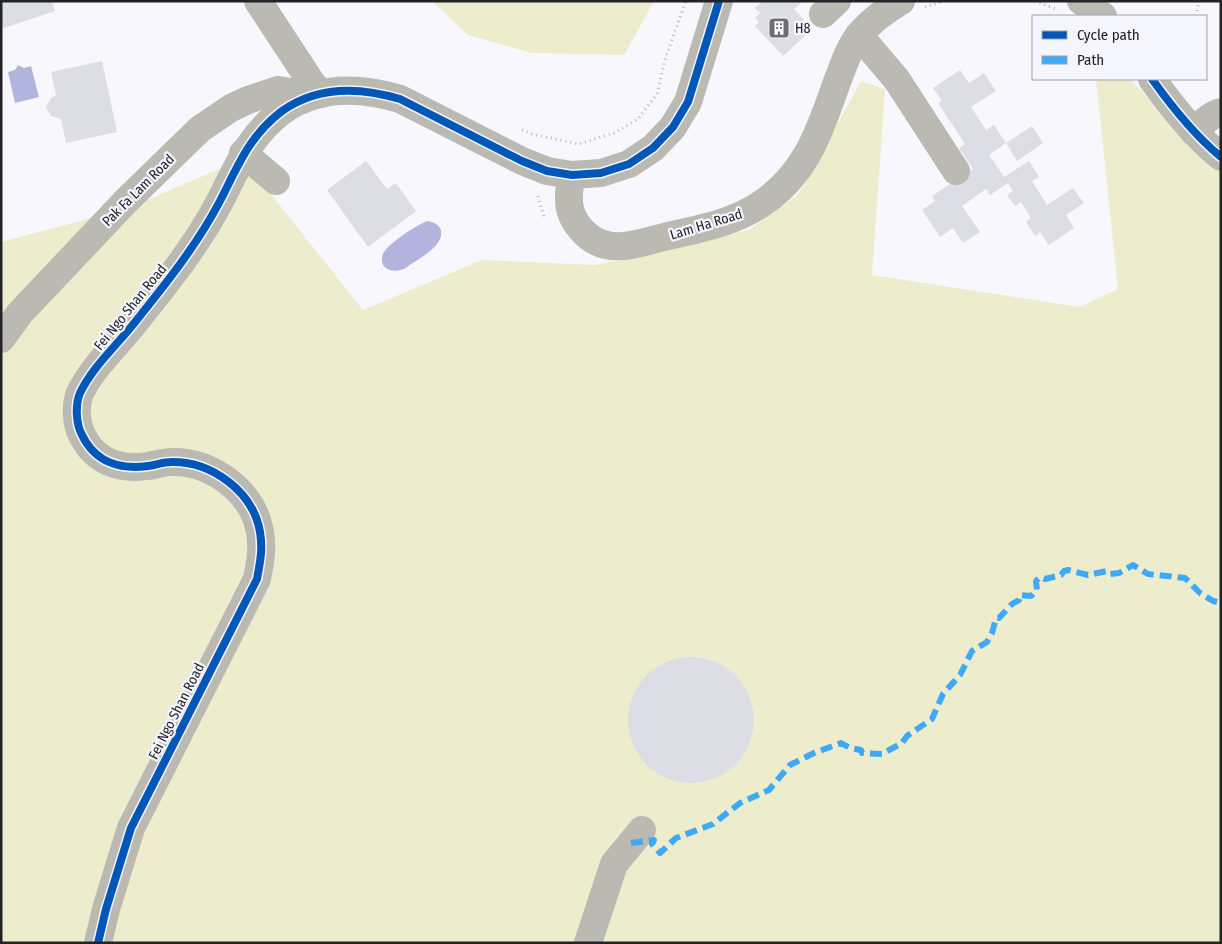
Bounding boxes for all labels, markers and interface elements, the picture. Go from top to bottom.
legend [1032,15,1207,80]
building icon: H8 [767,16,791,40]
place label: H8 [795,20,810,37]
text: Cycle path [1077,26,1140,44]
text: Path [1077,51,1104,69]
street label: Pak Fa Lam Road [99,151,178,230]
street label: Lam Ha Road [668,205,744,244]
street label: Fei Ngo Shan Road [91,261,170,354]
street label: Fei Ngo Shan Road [145,660,208,762]

